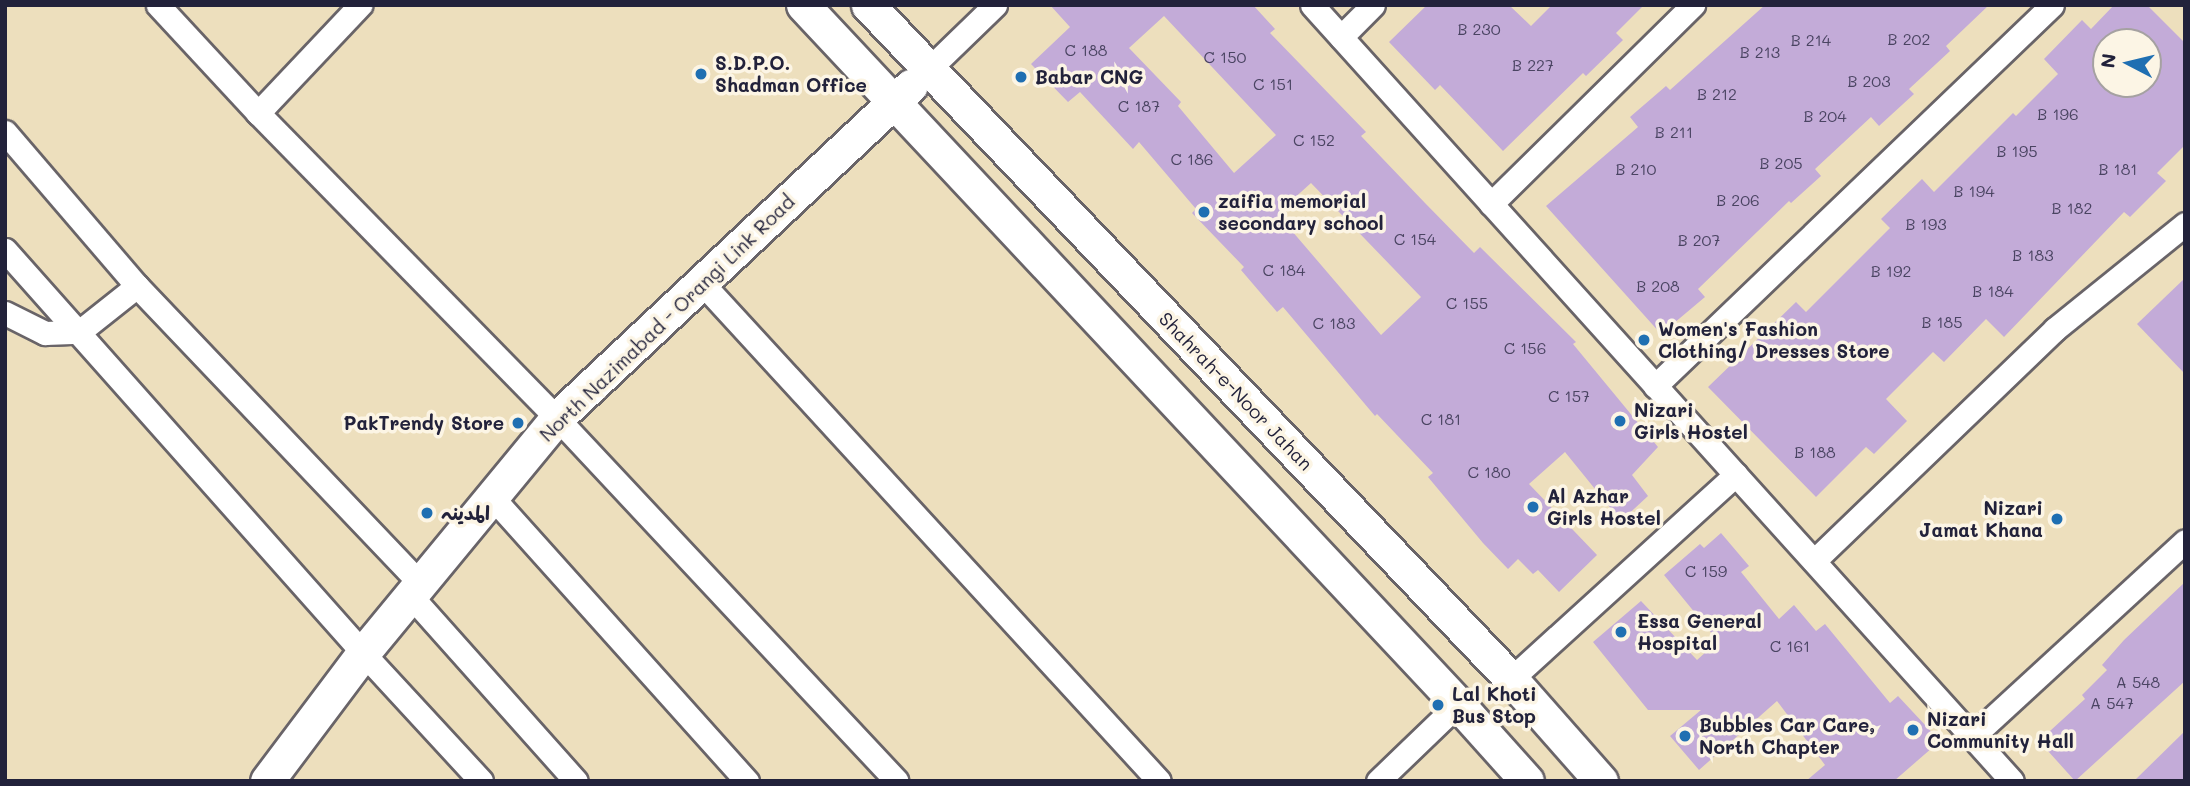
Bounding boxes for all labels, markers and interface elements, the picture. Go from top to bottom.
house number: B 230 [1457,19,1501,39]
north arrow [2092,28,2162,98]
house number: B 202 [1888,29,1930,49]
house number: B 214 [1791,30,1831,50]
house number: C 188 [1064,40,1108,60]
house number: B 213 [1740,42,1780,62]
house number: C 150 [1204,47,1246,67]
place label: S.D.P.O. Shadman Office [715,52,867,96]
text: N [2094,52,2121,69]
house number: B 227 [1512,55,1554,75]
marker: S.D.P.O. Shadman Office [693,66,709,82]
place label: Babar CNG [1035,66,1143,88]
marker: Babar CNG [1013,69,1029,85]
house number: B 203 [1847,71,1891,91]
house number: C 151 [1253,74,1293,94]
house number: B 212 [1697,84,1737,104]
house number: C 187 [1118,96,1160,116]
house number: B 196 [2037,104,2079,124]
house number: B 204 [1803,106,1847,126]
house number: B 211 [1655,122,1693,142]
house number: C 152 [1293,130,1335,150]
house number: B 195 [1997,141,2037,161]
house number: C 186 [1170,149,1214,169]
house number: B 205 [1759,153,1803,173]
house number: B 210 [1616,159,1656,179]
house number: B 181 [2098,159,2138,179]
house number: B 194 [1953,181,1995,201]
street label: North Nazimabad - Orangi Link Road [535,190,799,446]
place label: zaifia memorial secondary school [1218,190,1384,234]
house number: B 206 [1716,190,1760,210]
house number: B 182 [2052,198,2092,218]
marker: zaifia memorial secondary school [1196,204,1212,220]
house number: B 193 [1905,214,1947,234]
house number: C 154 [1394,229,1436,249]
house number: B 207 [1678,230,1720,250]
house number: B 183 [2012,245,2054,265]
house number: C 184 [1263,260,1305,280]
house number: B 192 [1871,261,1911,281]
house number: B 208 [1636,276,1680,296]
house number: B 184 [1972,281,2014,301]
house number: C 155 [1446,293,1488,313]
street label: Shahrah-e-Noor Jahan [1154,307,1318,475]
house number: B 185 [1921,312,1963,332]
house number: C 183 [1313,313,1355,333]
place label: Women's Fashion Clothing/ Dresses Store [1658,318,1890,362]
marker: Women's Fashion Clothing/ Dresses Store [1636,332,1652,348]
house number: C 156 [1504,338,1546,358]
house number: C 157 [1548,386,1590,406]
place label: Nizari Girls Hostel [1634,399,1748,443]
house number: C 181 [1421,409,1461,429]
place label: PakTrendy Store [344,412,504,434]
marker: Nizari Girls Hostel [1612,413,1628,429]
marker: PakTrendy Store [510,415,526,431]
house number: B 188 [1794,442,1836,462]
house number: C 180 [1467,462,1511,482]
place label: Al Azhar Girls Hostel [1547,485,1661,529]
place label: Nizari Jamat Khana [1919,497,2043,541]
marker: Al Azhar Girls Hostel [1525,499,1541,515]
place label: المدینہ [441,502,490,524]
marker: المدینہ [419,505,435,521]
marker: Nizari Jamat Khana [2049,511,2065,527]
house number: C 159 [1685,561,1727,581]
place label: Essa General Hospital [1637,610,1762,654]
marker: Essa General Hospital [1611,622,1631,642]
house number: C 161 [1770,636,1810,656]
house number: A 548 [2116,672,2160,692]
place label: Lal Khoti Bus Stop [1452,683,1537,727]
house number: A 547 [2090,693,2134,713]
marker: Lal Khoti Bus Stop [1430,697,1446,713]
place label: Nizari Community Hall [1927,708,2074,752]
place label: Bubbles Car Care, North Chapter [1699,714,1875,758]
marker: Nizari Community Hall [1905,722,1921,738]
marker: Bubbles Car Care, North Chapter [1677,728,1693,744]

